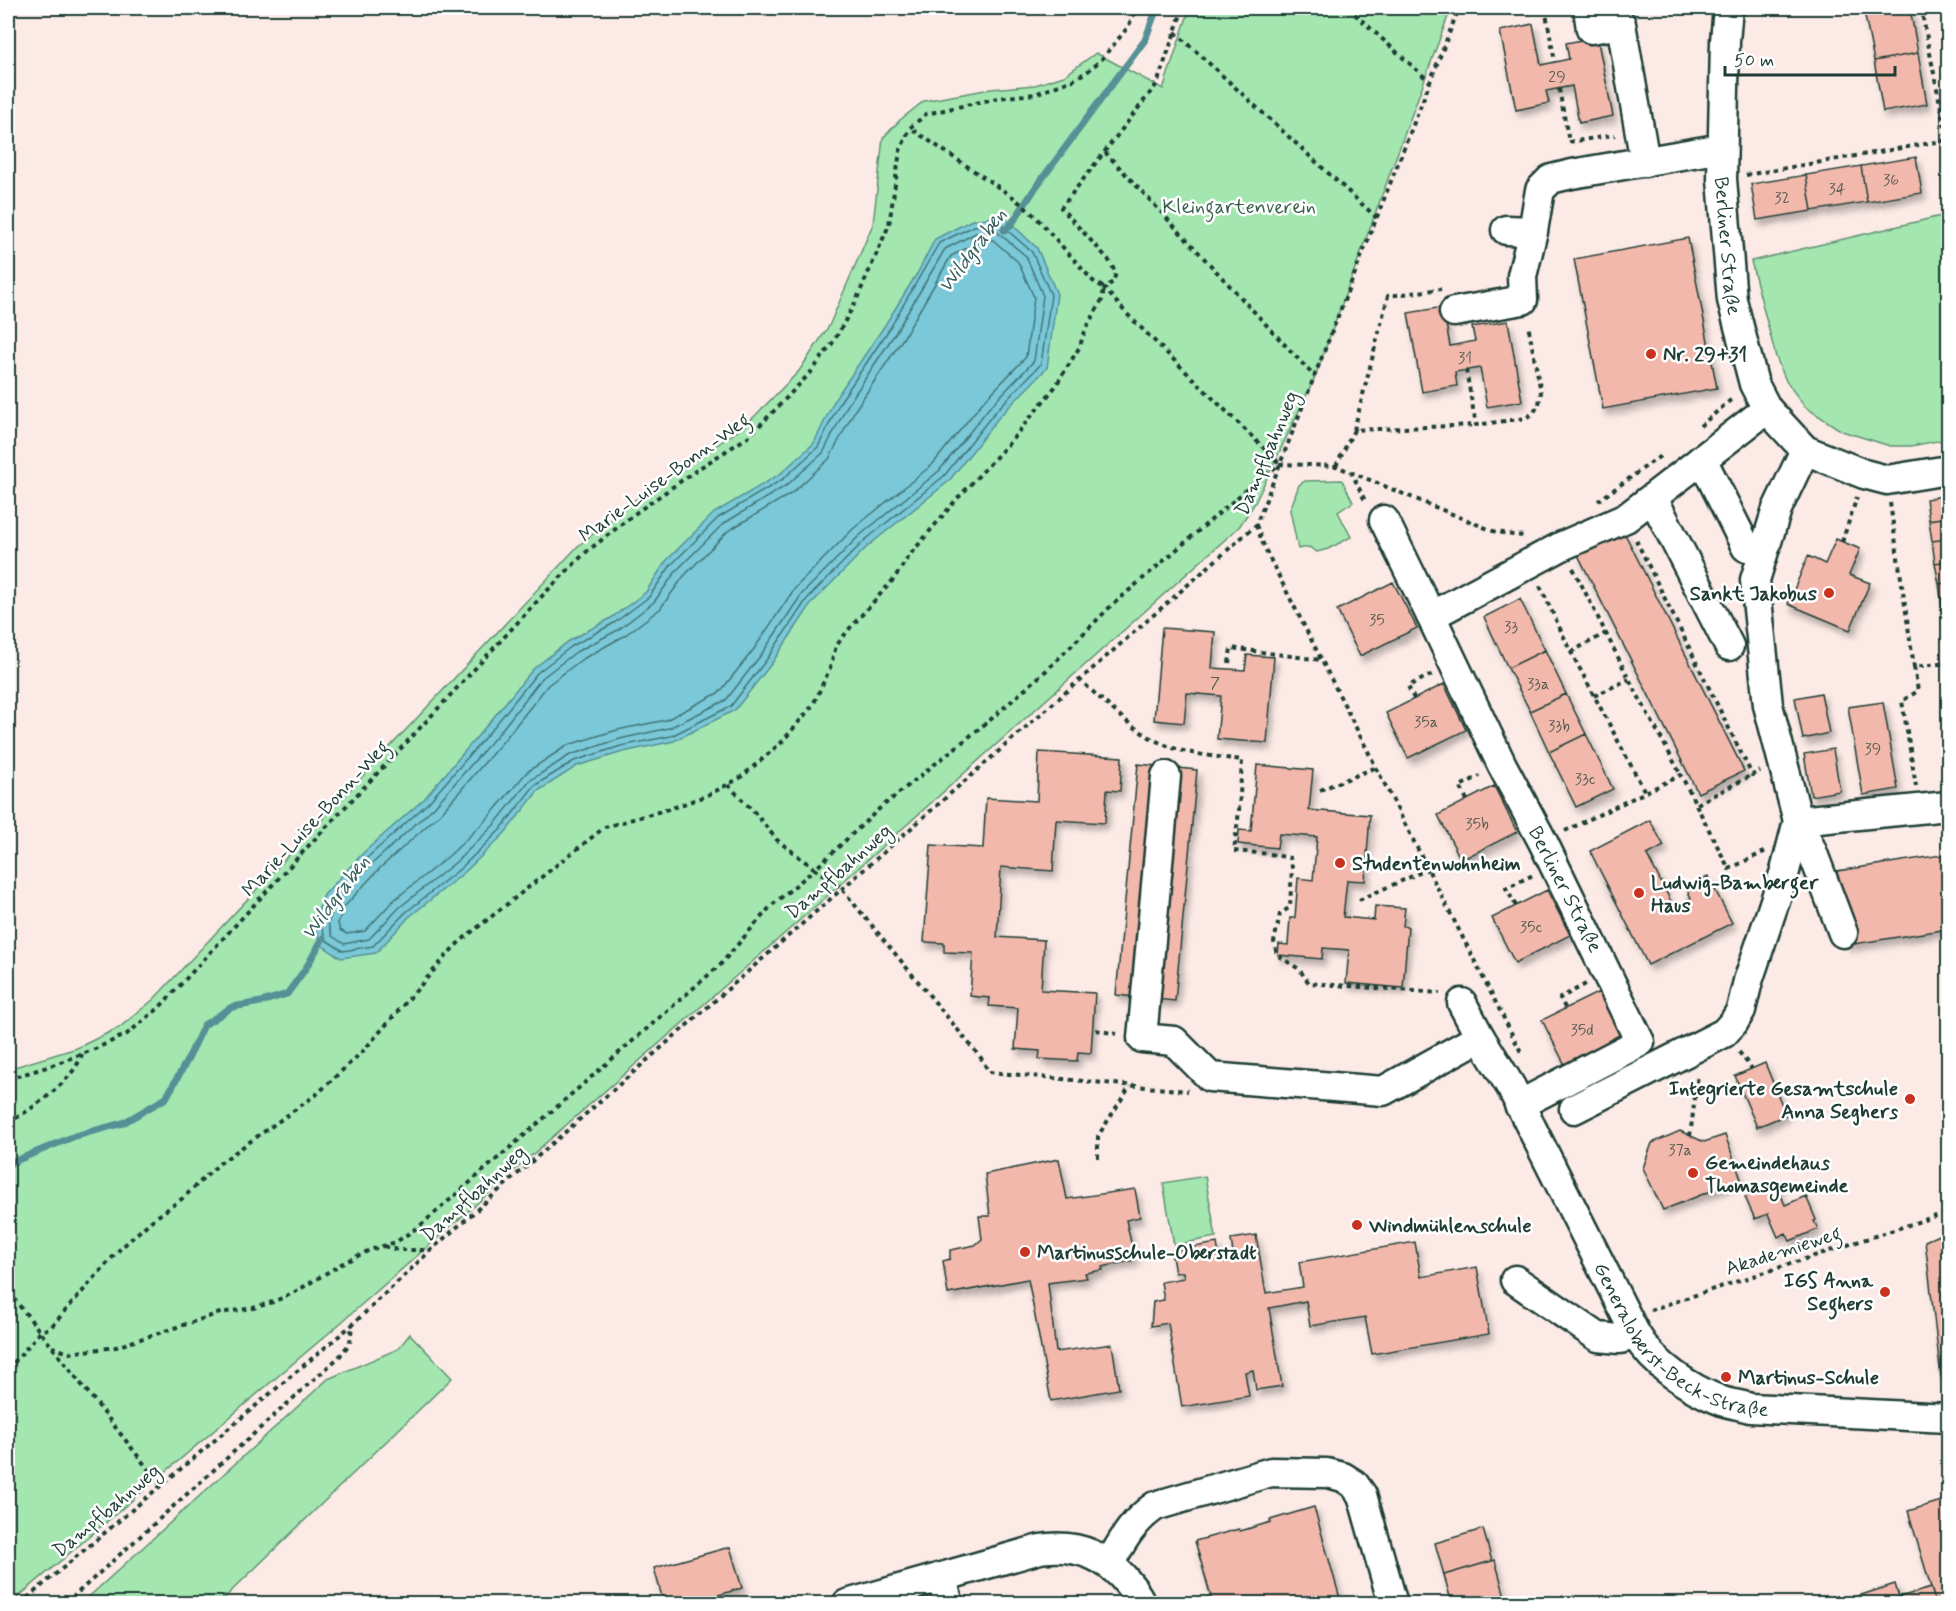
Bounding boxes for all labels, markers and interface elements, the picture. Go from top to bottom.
scale bar [1725,39,1894,77]
text: 50 m [1734,49,1774,73]
house number: 29 [1548,67,1566,88]
house number: 36 [1883,170,1899,191]
street label: Berliner Straße [1707,176,1747,318]
house number: 34 [1829,179,1846,200]
house number: 32 [1774,188,1790,209]
park label: Kleingartenverein [1162,194,1316,223]
water label: Wildgraben [932,203,1014,299]
place label: Nr. 29+31 [1663,342,1747,369]
marker: Nr. 29+31 [1644,347,1658,361]
house number: 31 [1458,348,1472,369]
street label: Dampfbahnweg [1229,387,1307,521]
street label: Marie-Luise-Bonn-Weg [574,407,757,551]
place label: Sankt Jakobus [1690,581,1817,608]
marker: Sankt Jakobus [1822,586,1836,600]
house number: 35 [1369,610,1385,631]
house number: 33 [1504,617,1518,638]
house number: 7 [1210,673,1220,694]
house number: 33a [1527,674,1549,695]
house number: 35a [1414,712,1438,733]
house number: 33b [1548,716,1570,737]
street label: Marie-Luise-Bonn-Weg [236,735,398,905]
house number: 39 [1865,739,1881,760]
house number: 33c [1575,769,1596,790]
house number: 35b [1465,814,1489,835]
street label: Dampfbahnweg [780,818,899,927]
street label: Berliner Straße [1521,822,1608,958]
water label: Wildgraben [295,850,377,946]
place label: Studentenwohnheim [1352,851,1521,878]
marker: Studentenwohnheim [1333,856,1347,870]
place label: Ludwig-Bamberger Haus [1651,870,1819,920]
marker: Ludwig-Bamberger Haus [1632,886,1646,900]
house number: 35c [1520,917,1543,938]
house number: 35d [1570,1020,1594,1041]
place label: Integrierte Gesamtschule Anna Seghers [1669,1076,1898,1126]
marker: Integrierte Gesamtschule Anna Seghers [1903,1092,1917,1106]
street label: Dampfbahnweg [415,1140,533,1249]
house number: 37a [1668,1140,1692,1161]
place label: Gemeindehaus Thomasgemeinde [1705,1150,1849,1202]
marker: Gemeindehaus Thomasgemeinde [1686,1166,1700,1180]
place label: Windmühlenschule [1368,1213,1531,1240]
marker: Windmühlenschule [1350,1218,1364,1232]
street label: Akademieweg [1722,1220,1845,1285]
place label: Martinusschule-Oberstadt [1037,1240,1257,1267]
marker: Martinusschule-Oberstadt [1018,1245,1032,1259]
street label: Generaloberst-Beck-Straße [1587,1258,1769,1424]
place label: IGS Anna Seghers [1784,1268,1874,1320]
marker: IGS Anna Seghers [1878,1285,1892,1299]
place label: Martinus-Schule [1738,1365,1879,1392]
marker: Martinus-Schule [1719,1370,1733,1384]
street label: Dampfbahnweg [47,1458,167,1565]

